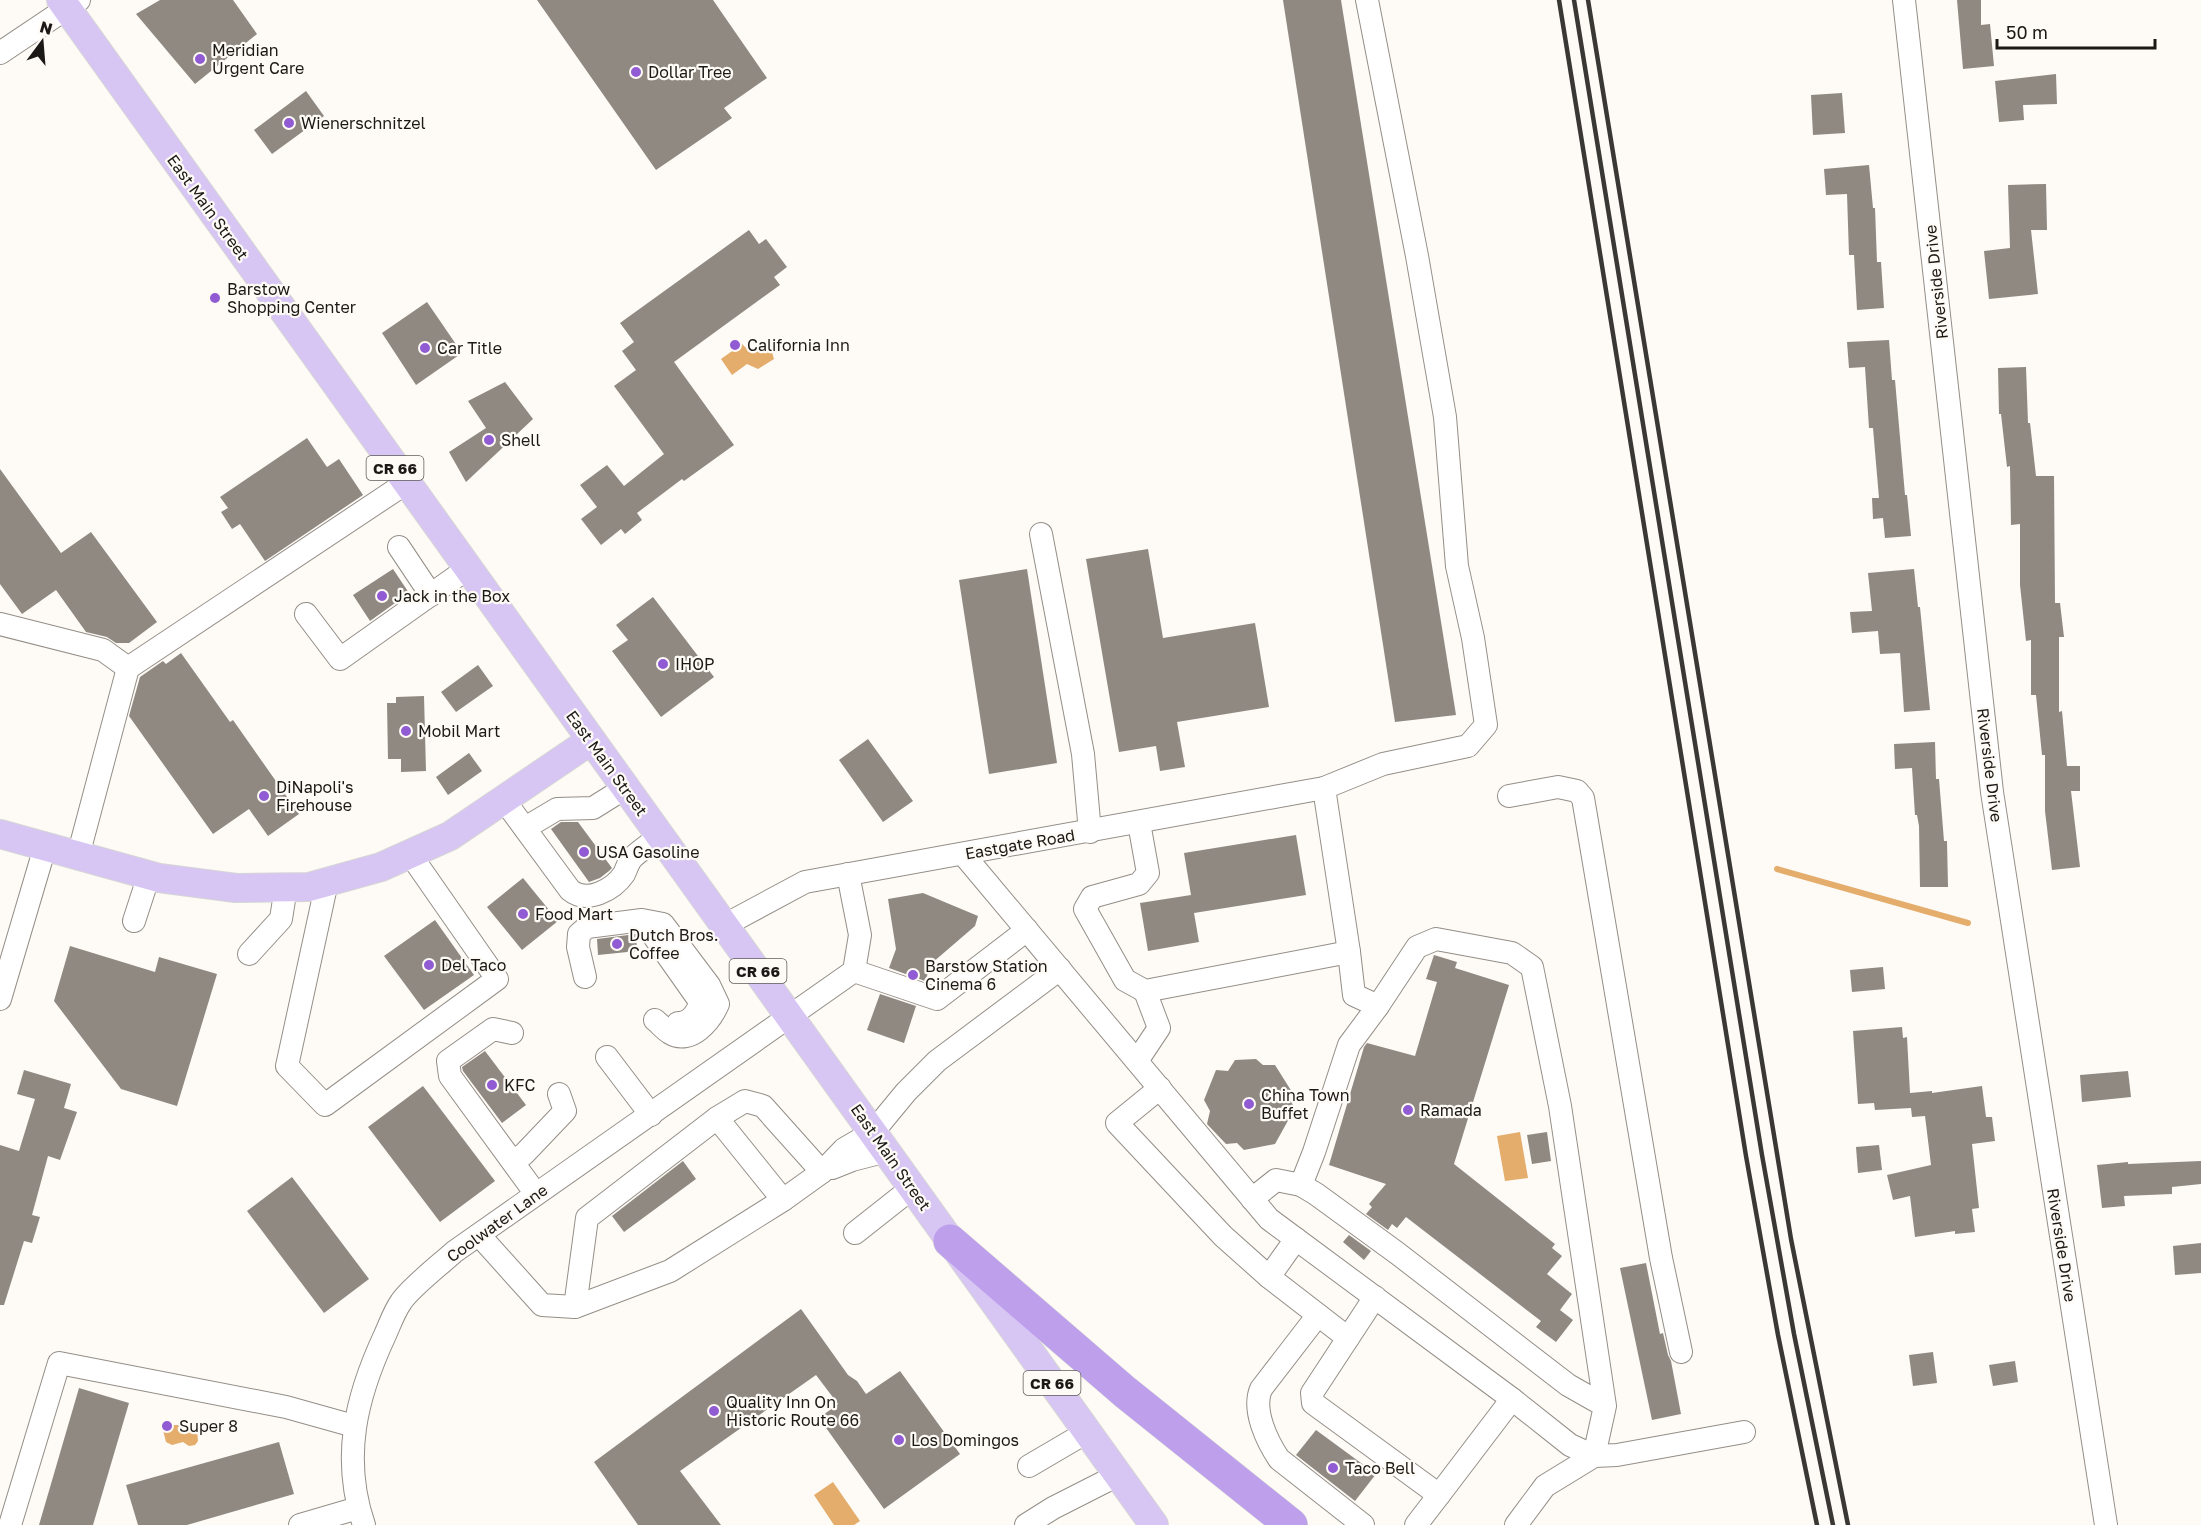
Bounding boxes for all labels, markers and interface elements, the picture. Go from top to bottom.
north arrow [12,12,72,72]
scale bar [1997,12,2154,50]
text: N [38,16,55,39]
text: 50 m [2006,21,2048,43]
place label: Meridian Urgent Care [212,40,304,78]
marker: Meridian Urgent Care [193,52,207,66]
place label: Dollar Tree [648,62,731,82]
marker: Dollar Tree [629,65,643,79]
place label: Wienerschnitzel [301,113,426,133]
marker: Wienerschnitzel [282,116,296,130]
street label: East Main Street [163,150,253,264]
street label: Riverside Drive [1920,224,1952,340]
place label: Barstow Shopping Center [227,279,356,317]
marker: Barstow Shopping Center [208,291,222,305]
place label: California Inn [747,335,850,355]
place label: Car Title [437,338,502,358]
marker: California Inn [728,338,742,352]
marker: Car Title [418,341,432,355]
place label: Shell [501,430,541,450]
marker: Shell [482,433,496,447]
road number: CR 66 [366,456,424,480]
place label: Jack in the Box [394,586,510,606]
marker: Jack in the Box [375,589,389,603]
place label: IHOP [675,654,715,674]
marker: IHOP [656,657,670,671]
street label: East Main Street [562,706,652,820]
street label: Riverside Drive [1973,707,2007,823]
place label: Mobil Mart [418,721,500,741]
marker: Mobil Mart [399,724,413,738]
place label: DiNapoli's Firehouse [276,777,354,815]
marker: DiNapoli's Firehouse [257,789,271,803]
street label: Eastgate Road [964,825,1076,863]
place label: USA Gasoline [596,842,699,862]
marker: USA Gasoline [577,845,591,859]
place label: Food Mart [535,904,613,924]
marker: Food Mart [516,907,530,921]
place label: Dutch Bros. Coffee [629,925,719,963]
marker: Dutch Bros. Coffee [610,937,624,951]
place label: Del Taco [441,955,506,975]
place label: Barstow Station Cinema 6 [925,956,1048,994]
marker: Del Taco [422,958,436,972]
road number: CR 66 [730,959,786,983]
marker: Barstow Station Cinema 6 [906,968,920,982]
place label: KFC [504,1075,535,1095]
marker: KFC [485,1078,499,1092]
place label: China Town Buffet [1261,1085,1350,1123]
marker: China Town Buffet [1242,1097,1256,1111]
street label: East Main Street [847,1100,935,1214]
place label: Ramada [1420,1100,1482,1120]
marker: Ramada [1401,1103,1415,1117]
street label: Coolwater Lane [443,1180,551,1266]
street label: Riverside Drive [2043,1187,2081,1303]
road number: CR 66 [1024,1371,1080,1395]
place label: Quality Inn On Historic Route 66 [726,1392,859,1430]
marker: Quality Inn On Historic Route 66 [707,1404,721,1418]
place label: Super 8 [179,1416,238,1436]
marker: Super 8 [160,1419,174,1433]
place label: Los Domingos [911,1430,1019,1450]
marker: Los Domingos [892,1433,906,1447]
place label: Taco Bell [1345,1458,1415,1478]
marker: Taco Bell [1326,1461,1340,1475]

